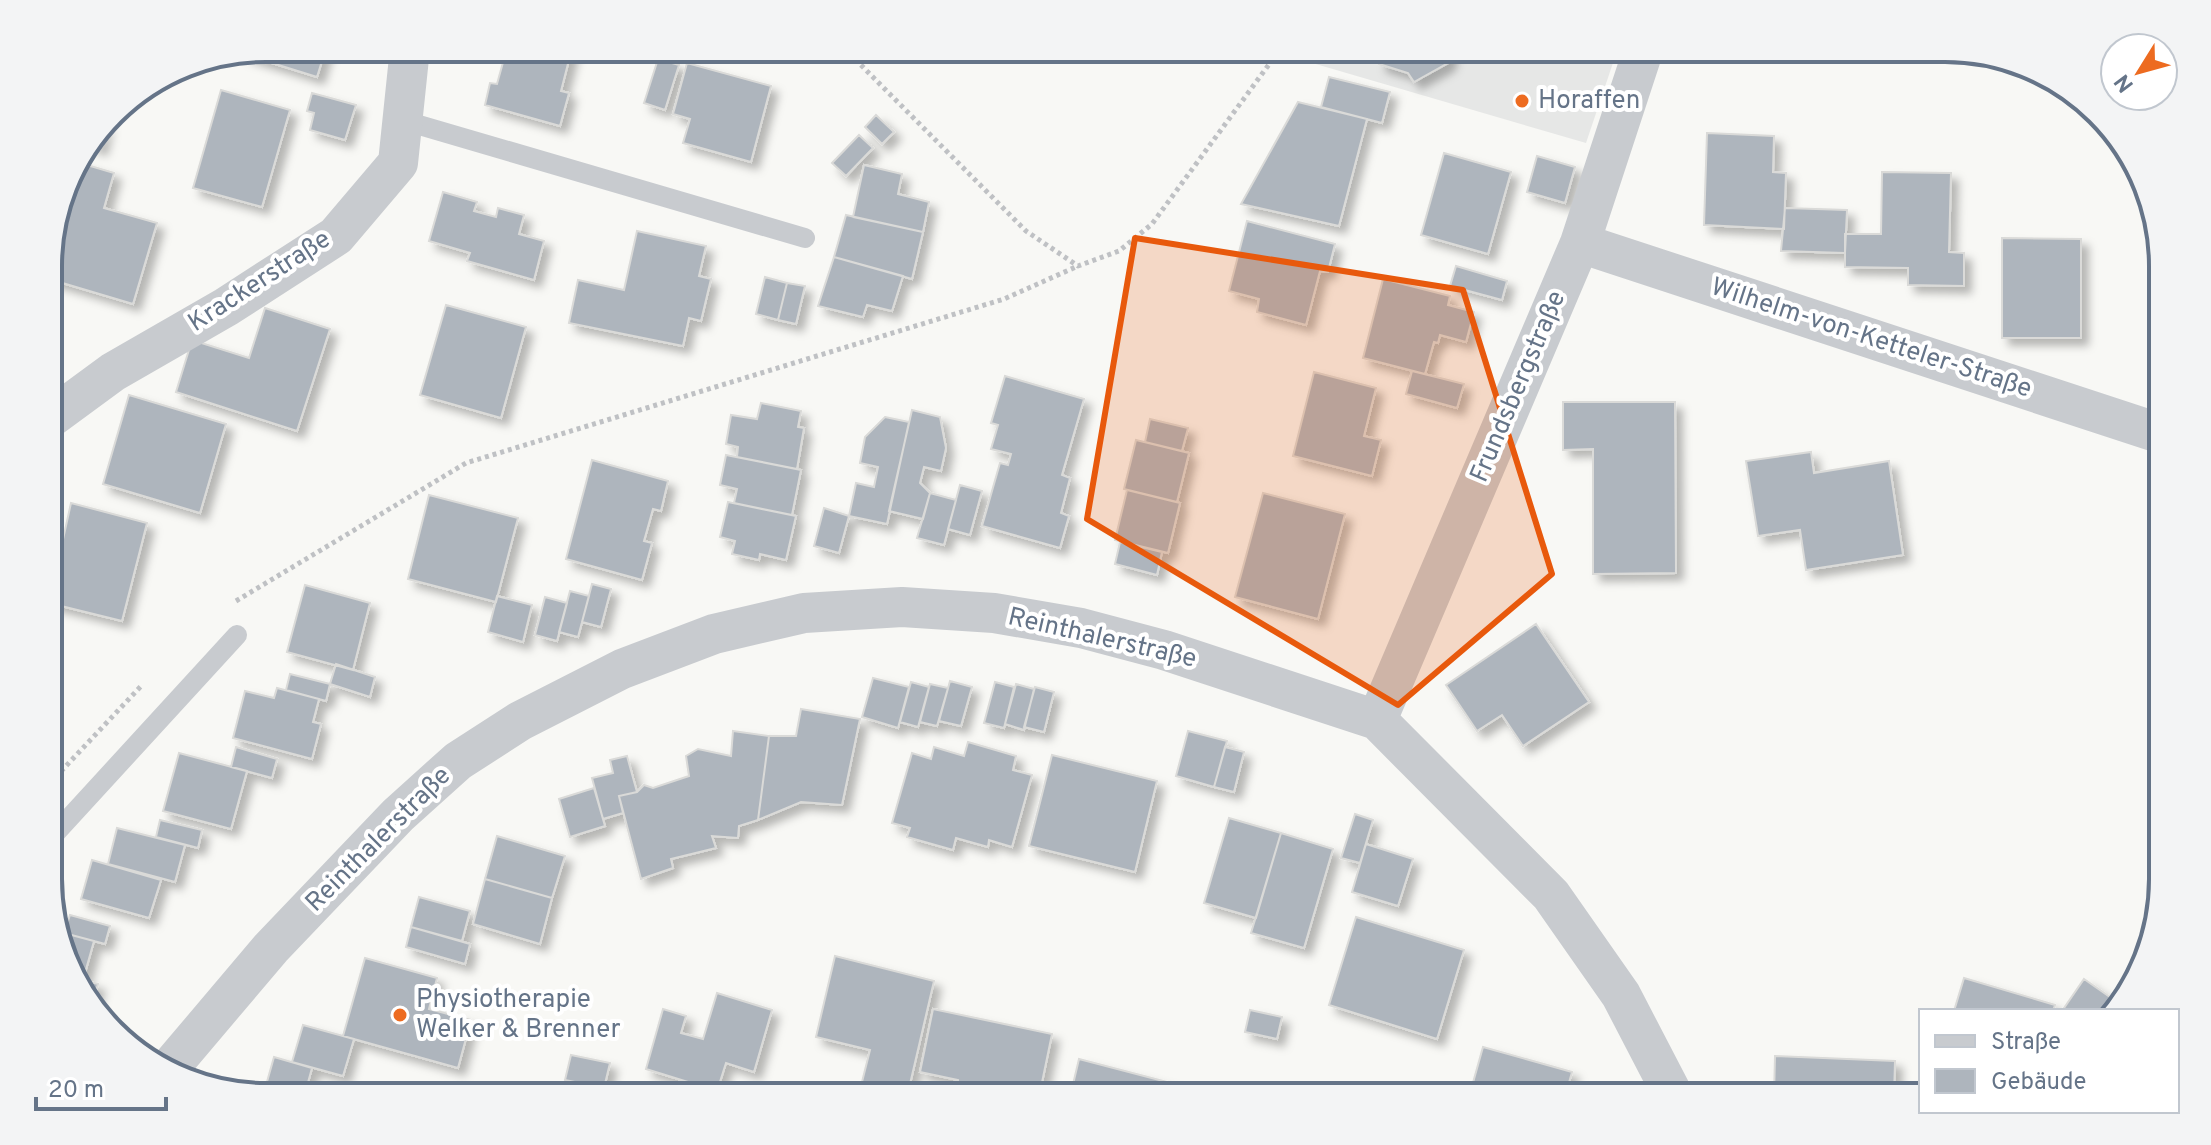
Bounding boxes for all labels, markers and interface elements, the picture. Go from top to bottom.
north arrow [2099,32,2179,112]
text: N [2109,68,2141,97]
place label: Horaffen [1538,85,1640,118]
marker: Horaffen [1513,92,1531,110]
street label: Krackerstraße [183,224,337,340]
street label: Wilhelm-von-Ketteler-Straße [1706,271,2036,407]
street label: Frundsbergstraße [1464,286,1574,488]
street label: Reinthalerstraße [1005,601,1199,677]
street label: Reinthalerstraße [299,760,459,920]
place label: Physiotherapie Welker & Brenner [416,984,621,1047]
marker: Physiotherapie Welker & Brenner [391,1006,409,1024]
legend [1919,1009,2179,1113]
text: Straße [1991,1028,2061,1058]
scale bar [36,1061,166,1111]
text: Gebäude [1991,1068,2086,1098]
text: 20 m [48,1076,104,1106]

